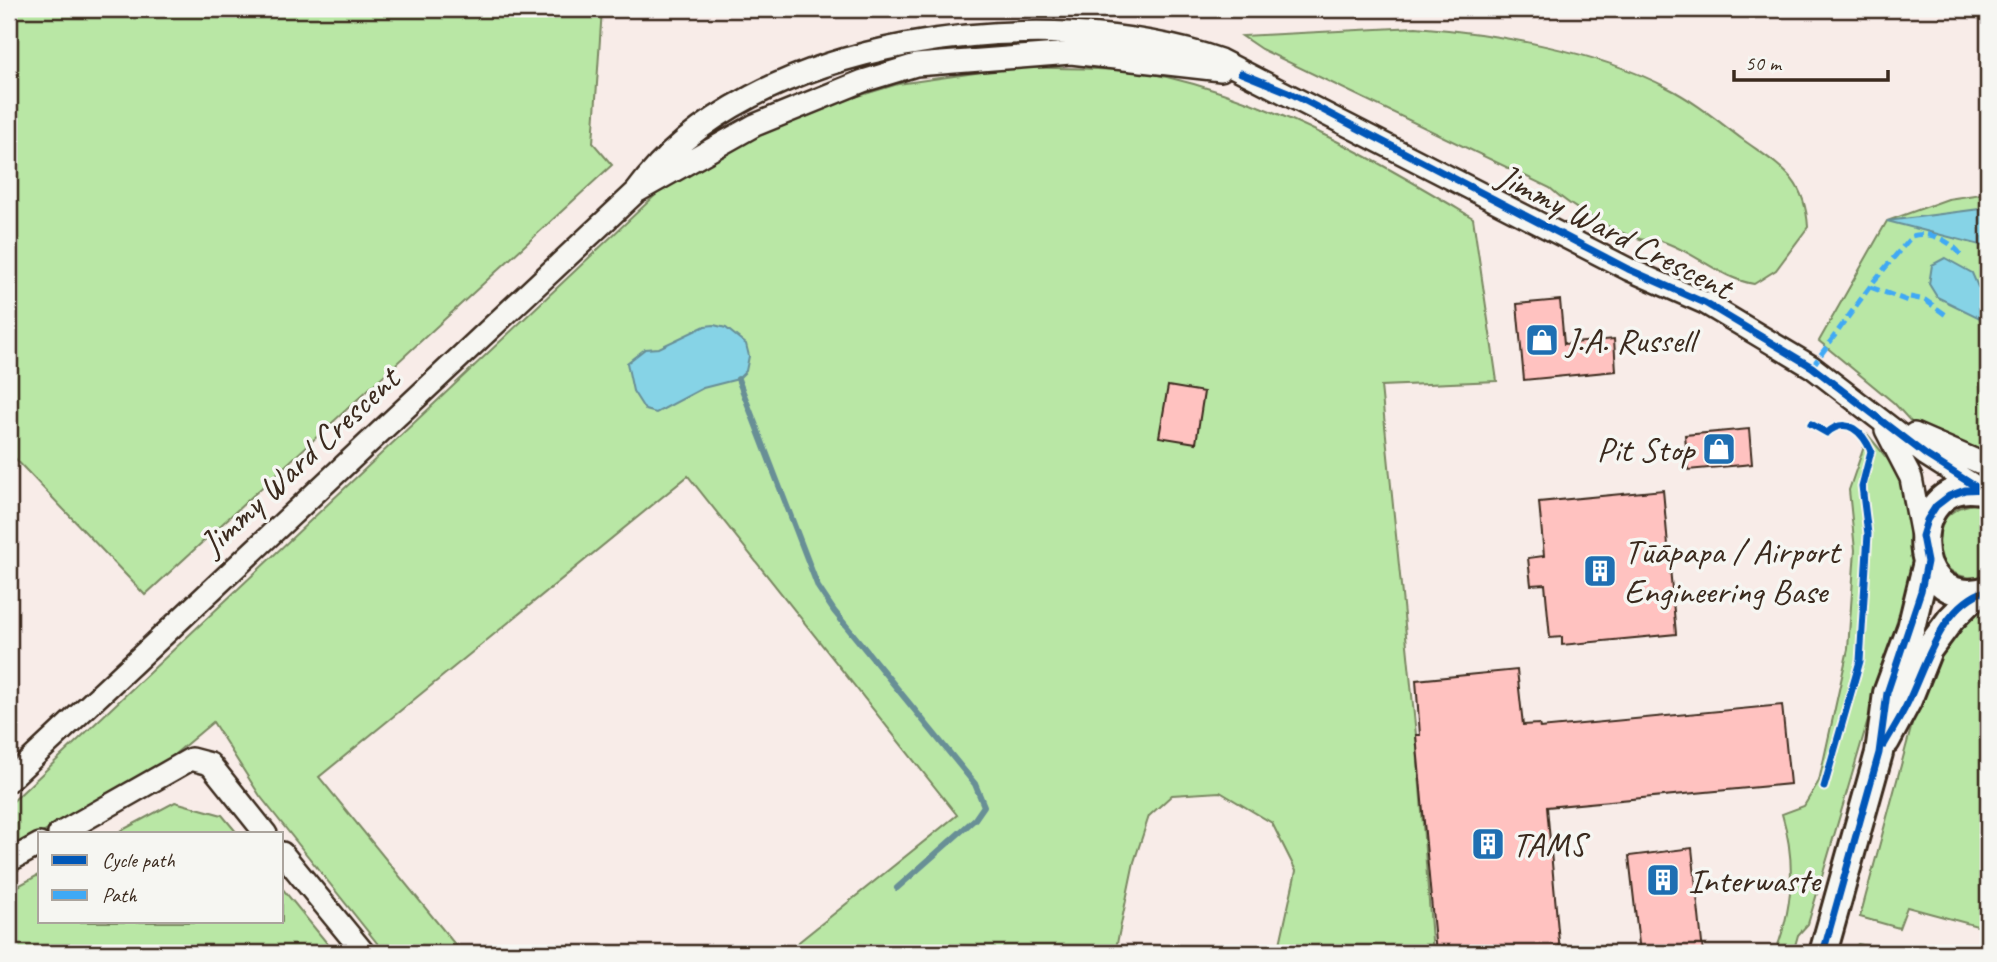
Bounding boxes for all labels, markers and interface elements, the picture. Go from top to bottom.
scale bar [1734,38,1888,82]
text: 50 m [1745,50,1783,76]
street label: Jimmy Ward Crescent [1488,152,1742,311]
place label: J.A. Russell [1564,318,1700,363]
shop icon: J.A. Russell [1523,321,1561,359]
street label: Jimmy Ward Crescent [189,355,411,567]
place label: Pit Stop [1597,427,1697,472]
shop icon: Pit Stop [1700,430,1738,468]
place label: Tūāpapa / Airport Engineering Base [1624,529,1842,614]
building icon: Tūāpapa / Airport Engineering Base [1581,552,1619,590]
place label: TAMS [1512,822,1591,867]
building icon: TAMS [1469,825,1507,863]
legend [38,832,284,923]
text: Cycle path [102,847,175,873]
place label: Interwaste [1688,858,1823,903]
building icon: Interwaste [1644,861,1682,899]
text: Path [102,882,138,908]

